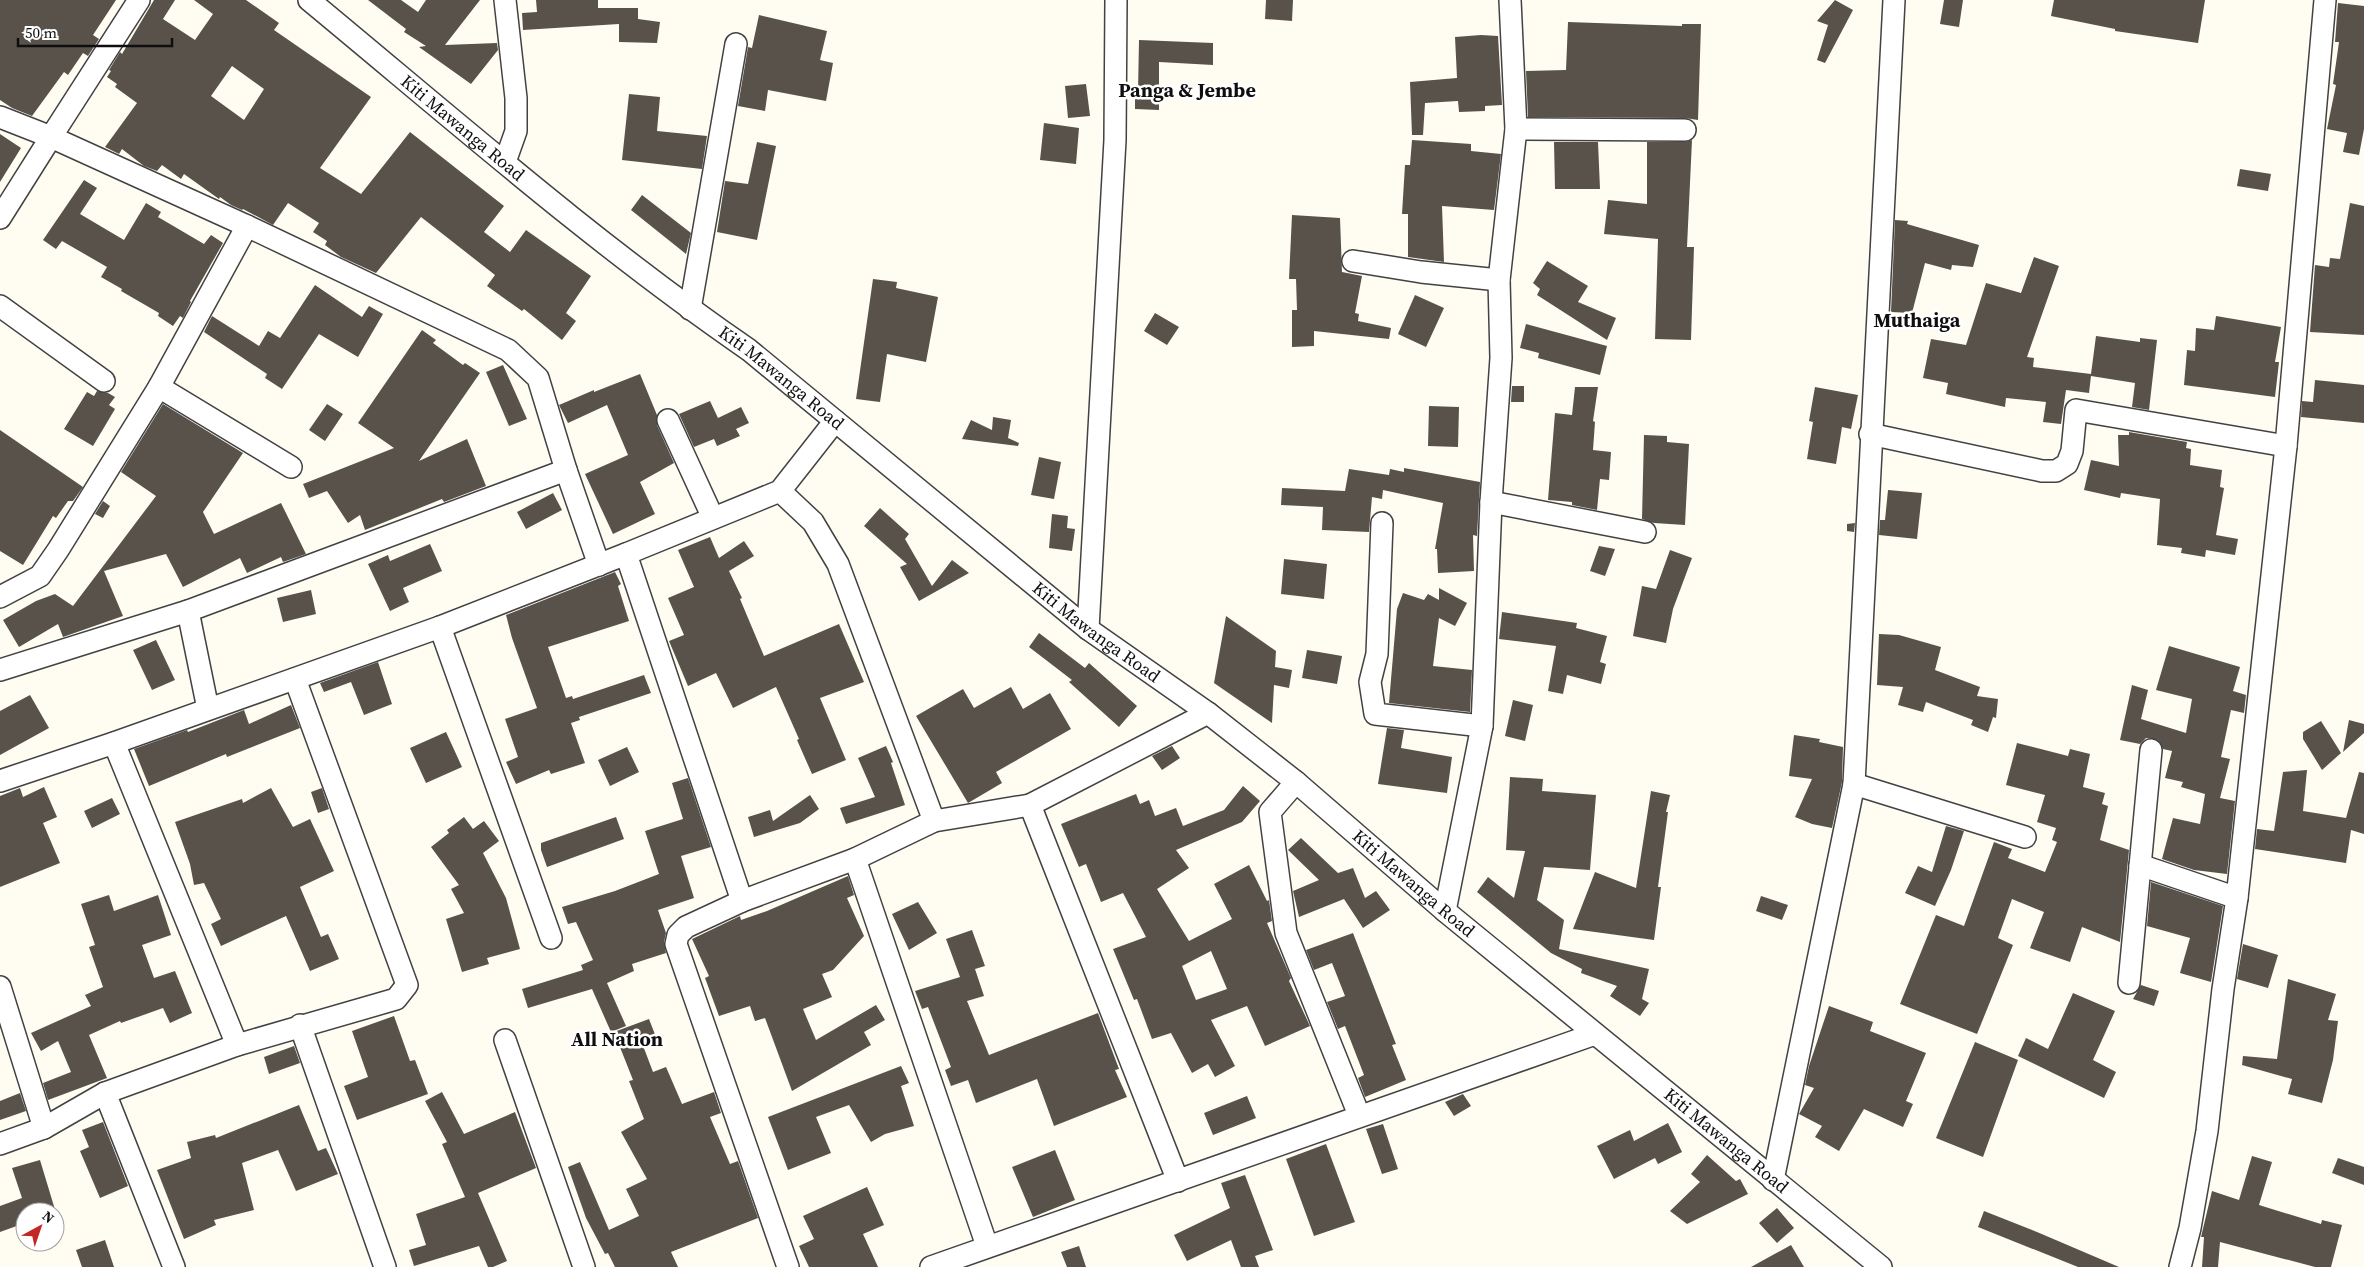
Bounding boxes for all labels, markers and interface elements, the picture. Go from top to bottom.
scale bar [18,15,171,47]
text: 50 m [25,22,57,43]
street label: Kiti Mawanga Road [396,69,530,187]
district label: Panga & Jembe [1118,76,1256,104]
district label: Muthaiga [1874,306,1961,334]
street label: Kiti Mawanga Road [714,320,850,435]
street label: Kiti Mawanga Road [1027,575,1166,688]
street label: Kiti Mawanga Road [1347,823,1480,943]
district label: All Nation [571,1025,663,1053]
street label: Kiti Mawanga Road [1659,1082,1794,1199]
north arrow [15,1202,65,1252]
text: N [38,1206,59,1228]

